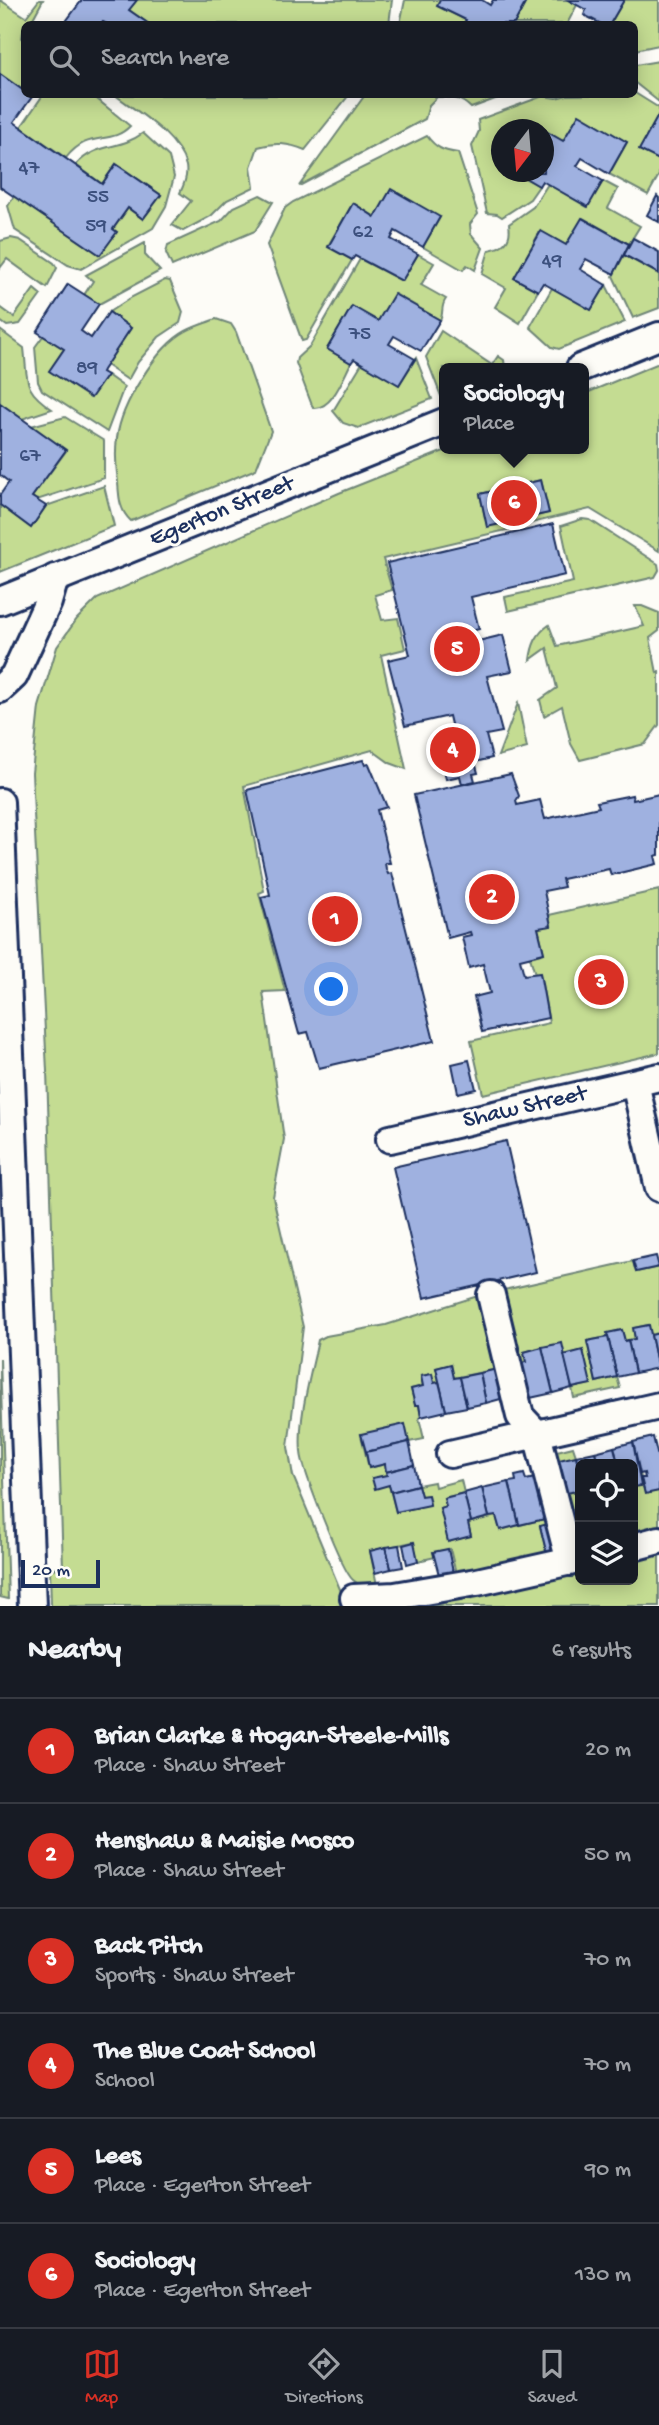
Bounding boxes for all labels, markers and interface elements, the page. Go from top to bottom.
search box [21,21,638,98]
icon: search [45,41,83,79]
text: Search here [101,44,229,75]
north arrow [491,119,554,182]
house number: 47 [19,157,41,182]
house number: 55 [87,186,109,211]
house number: 59 [85,215,107,240]
house number: 62 [353,221,373,246]
house number: 49 [542,250,563,275]
house number: 75 [348,323,371,348]
house number: 89 [76,357,98,382]
popup [439,363,589,454]
text: Sociology [464,380,564,411]
text: Place [464,411,514,438]
house number: 67 [19,445,42,470]
street label: Egerton Street [146,469,300,554]
pin: 6 [491,477,537,529]
pin: 5 [434,623,480,675]
pin: 4 [430,724,476,776]
pin: 2 [469,871,515,923]
pin: 1 [312,893,358,945]
pin: 3 [578,956,624,1008]
your location [314,972,348,1006]
street label: Shaw Street [461,1079,592,1136]
map controls [575,1459,638,1585]
button: locate [575,1459,638,1522]
button: layers [575,1522,638,1585]
scale bar [21,1557,100,1589]
text: 20 m [32,1560,70,1583]
text: Nearby [28,1634,121,1669]
text: 6 results [552,1638,631,1665]
text: Brian Clarke & Hogan-Steele-Mills [95,1722,448,1753]
text: 1 [46,1737,56,1764]
text: 20 m [585,1737,631,1764]
text: Place · Shaw Street [95,1753,284,1780]
text: Henshaw & Maisie Mosco [95,1827,354,1858]
text: 2 [45,1842,57,1869]
text: 50 m [584,1842,631,1869]
text: Place · Shaw Street [95,1858,284,1885]
text: Back Pitch [95,1932,203,1963]
text: 3 [45,1947,57,1974]
text: 70 m [584,1947,631,1974]
text: Sports · Shaw Street [95,1963,293,1990]
text: The Blue Coat School [95,2037,316,2068]
text: 4 [46,2052,56,2079]
text: 70 m [584,2052,631,2079]
text: School [95,2068,155,2095]
text: Lees [95,2142,141,2173]
text: 5 [45,2157,57,2184]
text: 90 m [585,2157,631,2184]
text: Place · Egerton Street [95,2173,310,2200]
text: Sociology [95,2247,195,2278]
text: 6 [45,2262,57,2289]
text: 130 m [575,2262,631,2289]
text: Place · Egerton Street [95,2278,310,2305]
tab: Map [83,2345,121,2410]
tab: Directions [286,2345,363,2410]
tab: Saved [528,2345,576,2410]

